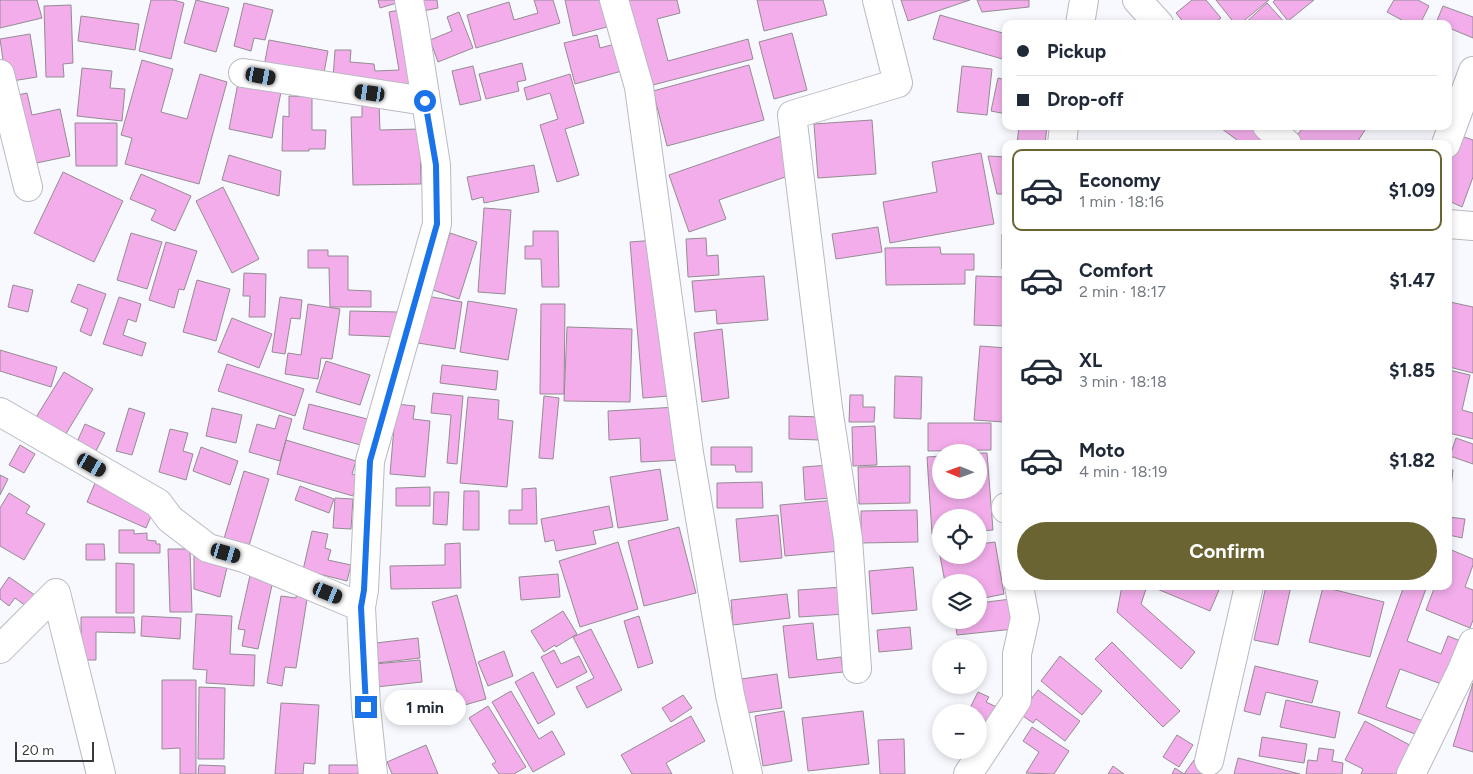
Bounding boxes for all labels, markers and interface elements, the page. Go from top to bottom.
text: Pickup [1047,40,1106,63]
car [244,66,277,86]
car [354,83,385,103]
text: Drop-off [1047,88,1124,111]
route start [414,90,436,112]
icon: car [1019,168,1064,213]
text: Economy [1079,169,1161,192]
text: $1.09 [1388,179,1435,202]
text: 1 min · 18:16 [1079,192,1164,211]
icon: car [1019,258,1064,303]
text: Comfort [1079,259,1154,282]
text: $1.47 [1389,269,1435,292]
text: 2 min · 18:17 [1079,282,1166,301]
icon: car [1019,348,1064,393]
text: XL [1079,349,1102,372]
text: $1.85 [1389,359,1435,382]
text: 3 min · 18:18 [1079,372,1167,391]
icon: car [1019,438,1064,483]
text: Moto [1079,439,1125,462]
north arrow [932,444,988,499]
map controls [932,444,987,759]
text: $1.82 [1389,449,1435,472]
car [75,451,108,479]
text: 4 min · 18:19 [1079,462,1167,481]
button: locate [932,509,987,564]
button: Confirm [1017,522,1437,580]
car [209,542,242,564]
button: layers [932,574,987,629]
car [311,580,344,606]
button: + [932,639,987,694]
callout: 1 min [384,690,466,724]
route end [355,696,377,718]
text: 1 min [406,698,444,717]
button: − [932,704,987,759]
scale bar [15,739,94,762]
text: 20 m [22,742,54,759]

